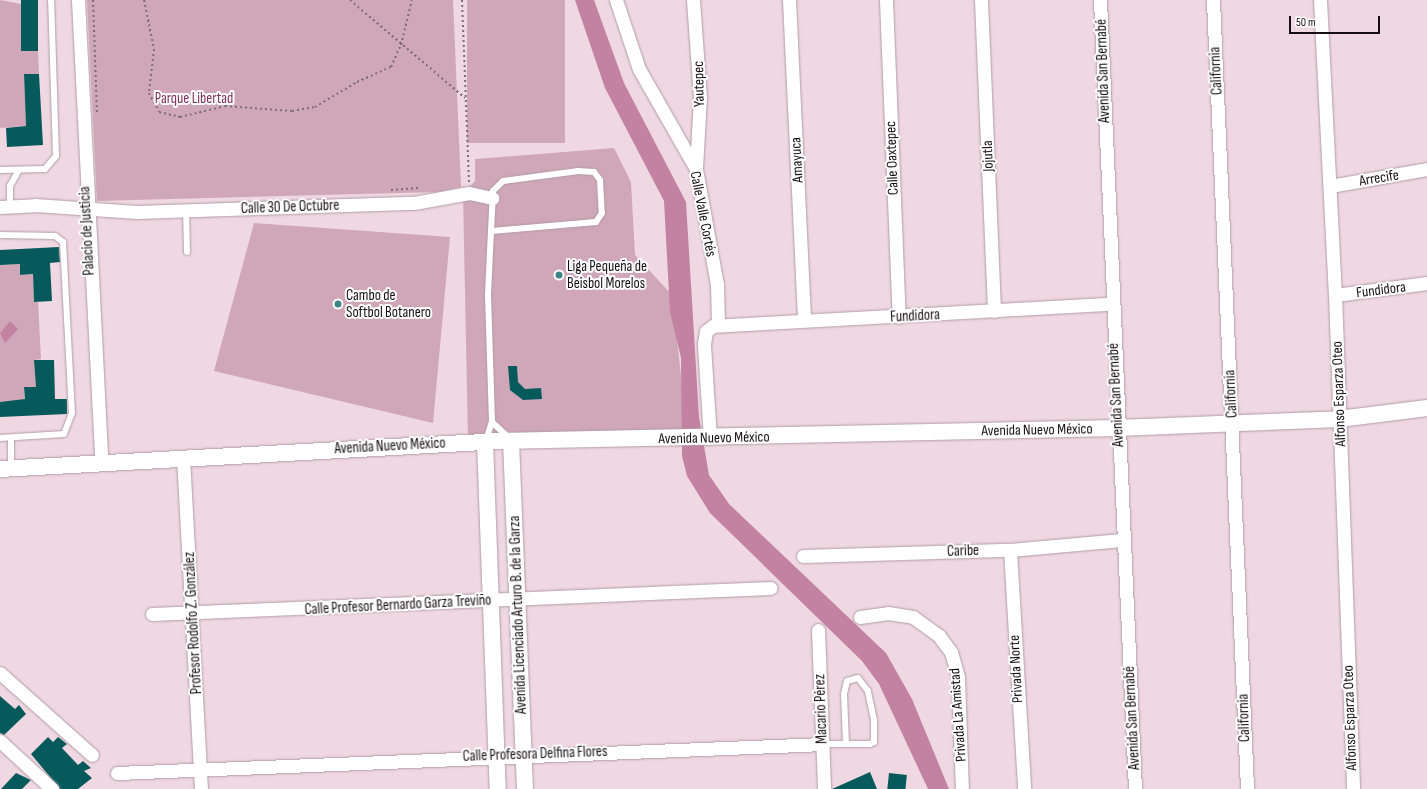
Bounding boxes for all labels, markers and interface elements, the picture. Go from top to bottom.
scale bar [1291,8,1382,34]
text: 50 m [1296,15,1316,30]
street label: Avenida San Bernabé [1092,19,1114,123]
street label: California [1206,46,1226,96]
street label: Yautepec [690,61,708,107]
park label: Parque Libertad [155,90,233,108]
street label: Calle Oaxtepec [882,121,902,195]
street label: Amayuca [787,137,807,183]
street label: Jojutla [978,140,998,172]
street label: Arrecife [1358,166,1400,190]
street label: Calle Valle Cortés [686,170,720,258]
street label: Palacio de Justicia [76,186,98,276]
street label: Calle 30 De Octubre [241,196,339,218]
place label: Liga Pequeña de Beisbol Morelos [567,257,647,292]
marker: Liga Pequeña de Beisbol Morelos [554,270,564,280]
street label: Fundidora [1355,278,1407,302]
place label: Cambo de Softbol Botanero [346,286,431,321]
marker: Cambo de Softbol Botanero [333,299,343,309]
street label: Fundidora [890,306,940,326]
street label: Alfonso Esparza Oteo [1328,341,1350,447]
street label: Avenida San Bernabé [1104,343,1128,447]
street label: California [1221,369,1241,419]
street label: Avenida Nuevo México [981,420,1093,440]
street label: Avenida Nuevo México [658,428,770,448]
street label: Avenida Nuevo México [334,434,446,458]
street label: Avenida Licenciado Arturo B. de la Garza [506,516,530,714]
street label: Caribe [947,541,979,561]
street label: Profesor Rodolfo Z. González [180,551,206,695]
street label: Calle Profesor Bernardo Garza Treviño [304,591,492,619]
street label: Privada Norte [1005,635,1027,703]
street label: Alfonso Esparza Oteo [1339,665,1361,771]
street label: Avenida San Bernabé [1120,666,1144,770]
street label: Privada La Amistad [946,668,970,762]
street label: Macario Pérez [811,674,831,744]
street label: California [1234,694,1254,742]
street label: Calle Profesora Delfina Flores [462,742,608,766]

